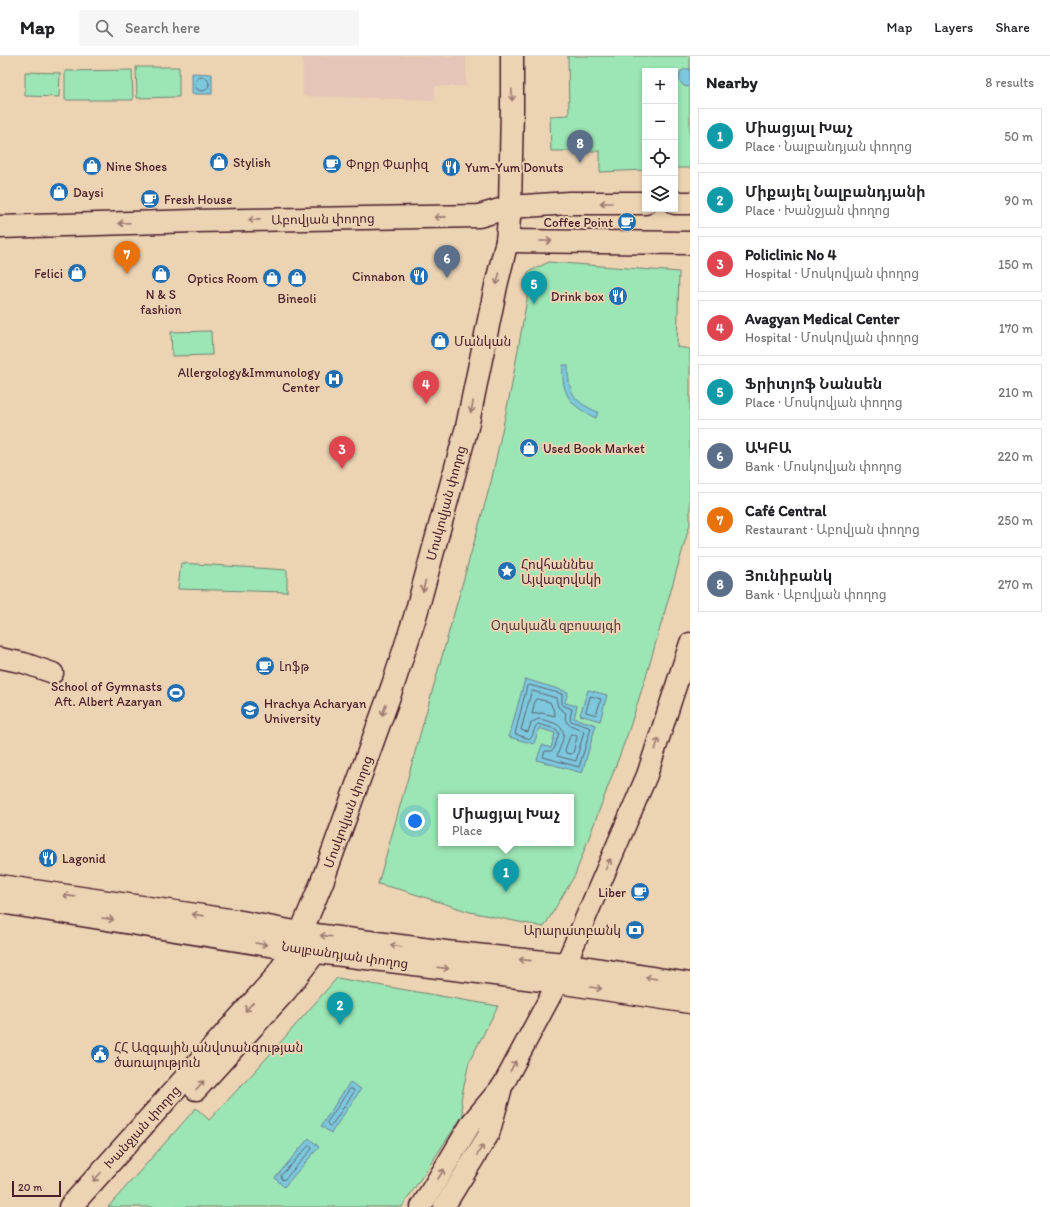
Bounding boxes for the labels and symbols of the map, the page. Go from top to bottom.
one-way arrow [508,88,516,101]
pin: 8 [567,130,593,163]
shop icon: Stylish [208,151,230,173]
cafe icon: Փոքր Փարիզ [321,153,343,175]
shop icon: Nine Shoes [81,155,103,177]
place label: Stylish [233,155,271,170]
restaurant icon: Yum-Yum Donuts [440,156,462,178]
place label: Փոքր Փարիզ [346,157,429,172]
place label: Nine Shoes [106,159,167,174]
place label: Yum-Yum Donuts [465,160,564,175]
shop icon: Daysi [48,181,70,203]
place label: Daysi [73,185,103,200]
cafe icon: Fresh House [139,188,161,210]
place label: Fresh House [164,192,232,207]
one-way arrow [600,199,613,207]
street label: Աբովյան փողոց [271,211,375,227]
cafe icon: Coffee Point [616,211,638,233]
one-way arrow [434,213,447,221]
place label: Coffee Point [544,215,613,230]
one-way arrow [248,216,261,224]
one-way arrow [118,219,131,227]
one-way arrow [539,237,552,245]
pin: 7 [114,241,140,274]
pin: 6 [434,245,460,278]
shop icon: Felici [66,262,88,284]
shop icon: N & S fashion [150,263,172,285]
restaurant icon: Cinnabon [408,265,430,287]
place label: Felici [34,266,63,281]
shop icon: Optics Room [261,267,283,289]
shop icon: Bineoli [286,267,308,289]
place label: Cinnabon [352,269,406,284]
place label: Optics Room [187,271,259,286]
pin: 5 [521,271,547,304]
one-way arrow [493,272,501,285]
restaurant icon: Drink box [607,285,629,307]
place label: N & S fashion [140,287,182,317]
place label: Drink box [551,289,604,304]
place label: Bineoli [278,291,316,306]
shop icon: Մանկան [429,330,451,352]
place label: Մանկան [454,334,511,349]
place label: Allergology&Immunology Center [178,365,321,395]
hospital icon: Allergology&Immunology Center [323,368,345,390]
pin: 4 [413,371,439,404]
one-way arrow [467,400,475,413]
pin: 3 [329,436,355,469]
shop icon: Used Book Market [518,437,540,459]
place label: Used Book Market [543,441,645,456]
street label: Մոսկովյան փողոց [423,444,469,562]
place label: Հովհաննես Այվազովսկի [521,557,601,587]
place icon: Հովհաննես Այվազովսկի [496,560,518,582]
one-way arrow [419,580,427,593]
park label: Օղակաձև զբոսայգի [491,618,621,633]
cafe icon: Լոֆթ [254,655,276,677]
place label: Լոֆթ [279,659,309,674]
place label: School of Gymnasts Aft. Albert Azaryan [51,679,162,709]
sports icon: School of Gymnasts Aft. Albert Azaryan [165,682,187,704]
place label: Hrachya Acharyan University [264,696,367,726]
school or university icon: Hrachya Acharyan University [239,699,261,721]
one-way arrow [380,704,388,716]
one-way arrow [654,738,661,751]
street label: Մոսկովյան փողոց [321,754,375,870]
your location [405,811,425,831]
restaurant icon: Lagonid [37,847,59,869]
place label: Lagonid [62,851,106,866]
pin: 1 [493,859,519,892]
one-way arrow [605,859,612,871]
cafe icon: Liber [629,881,651,903]
place label: Liber [598,885,626,900]
one-way arrow [63,892,76,900]
one-way arrow [192,911,205,919]
one-way arrow [101,916,114,924]
bank icon: Արարատբանկ [624,919,646,941]
place label: Արարատբանկ [523,923,621,938]
one-way arrow [320,933,333,940]
street label: Նալբանդյան փողոց [281,939,409,971]
one-way arrow [255,940,268,948]
one-way arrow [390,942,403,950]
one-way arrow [519,957,532,964]
one-way arrow [436,964,449,971]
one-way arrow [645,974,658,982]
one-way arrow [589,984,602,992]
pin: 2 [327,992,353,1025]
one-way arrow [245,1002,254,1012]
place label: ՀՀ Ազգային անվտանգության ծառայություն [114,1040,303,1070]
public building icon: ՀՀ Ազգային անվտանգության ծառայություն [89,1043,111,1065]
one-way arrow [510,1060,517,1072]
one-way arrow [195,1080,204,1090]
street label: Խանջյան փողոց [101,1083,183,1171]
one-way arrow [476,1144,484,1156]
one-way arrow [437,1168,445,1180]
one-way arrow [92,1172,102,1182]
scale bar [12,1179,61,1198]

